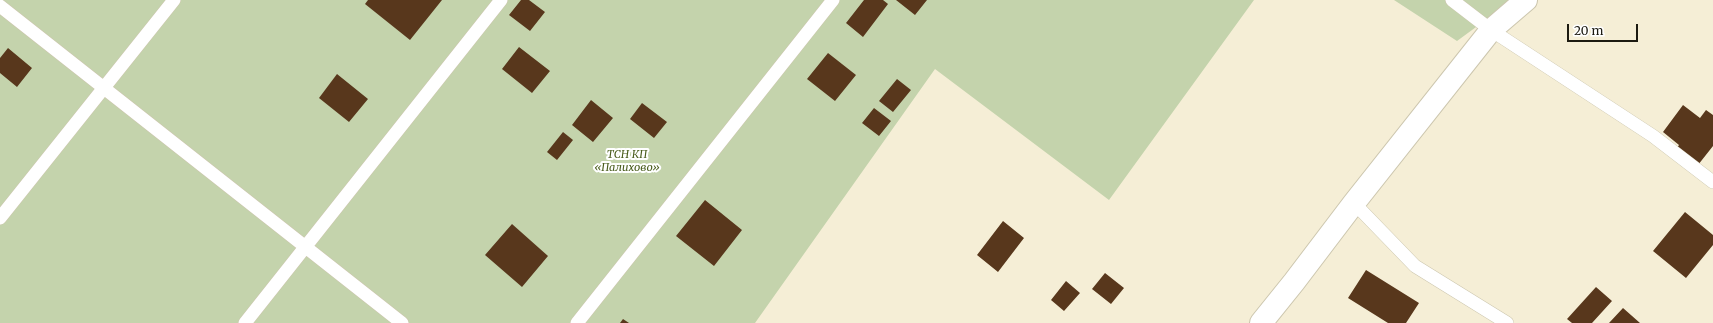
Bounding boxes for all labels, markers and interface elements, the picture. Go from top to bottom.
scale bar [1569,16,1640,42]
text: 20 m [1574,23,1603,38]
park label: ТСН КП «Палихово» [594,148,660,174]

